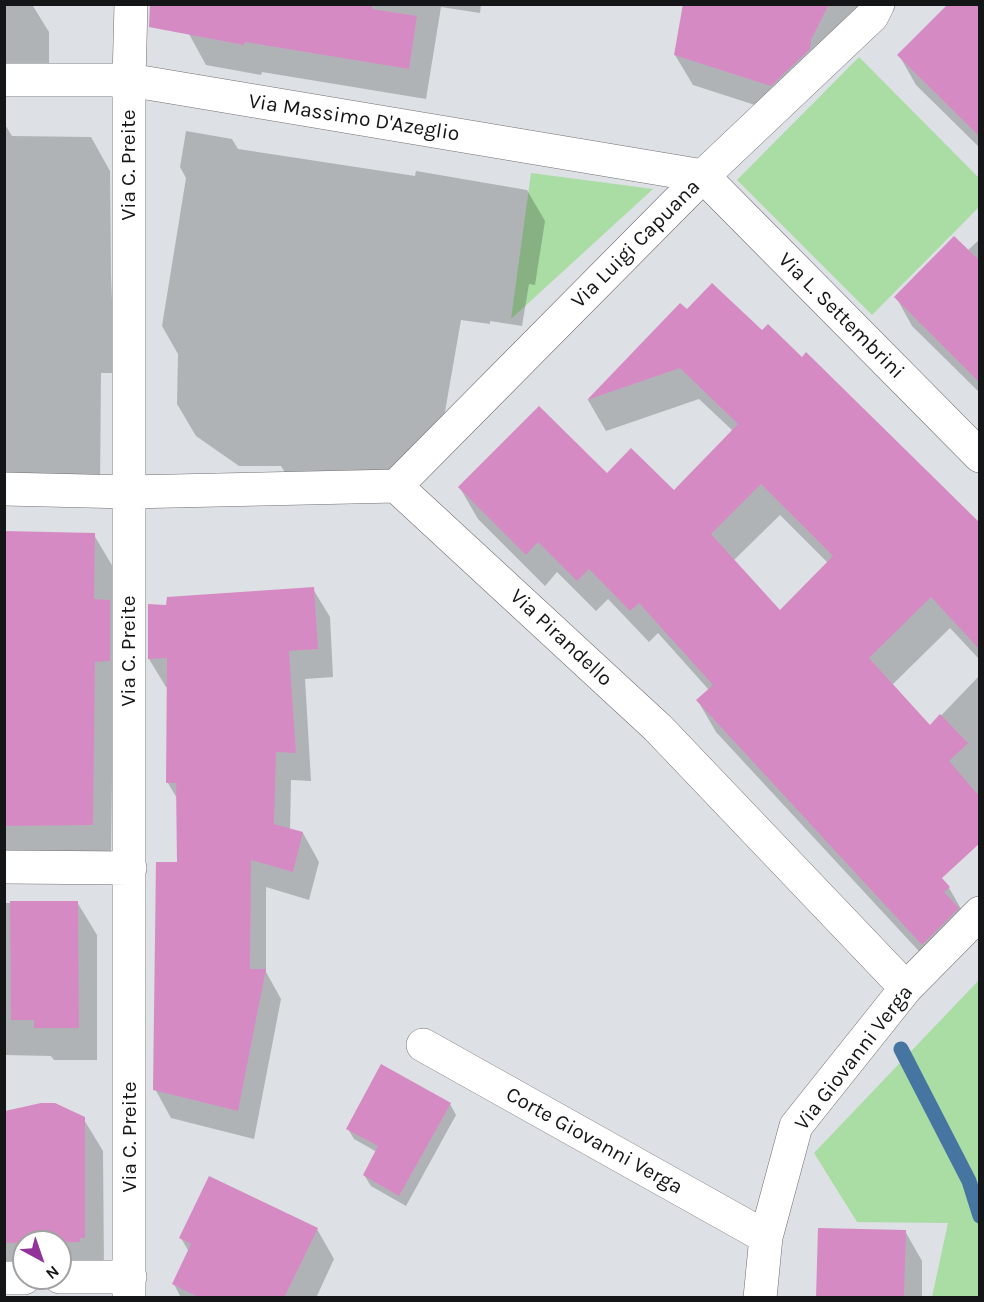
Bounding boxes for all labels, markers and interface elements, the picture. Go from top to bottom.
street label: Via Massimo D'Azeglio [247,89,461,147]
street label: Via C. Preite [116,109,142,221]
street label: Via Luigi Capuana [566,174,706,314]
street label: Via L. Settembrini [773,248,909,384]
street label: Via Pirandello [505,584,617,692]
street label: Via C. Preite [116,595,142,707]
street label: Via Giovanni Verga [790,980,918,1136]
street label: Via C. Preite [117,1081,143,1193]
street label: Corte Giovanni Verga [501,1082,687,1200]
north arrow [12,1230,72,1290]
text: N [42,1262,63,1284]

